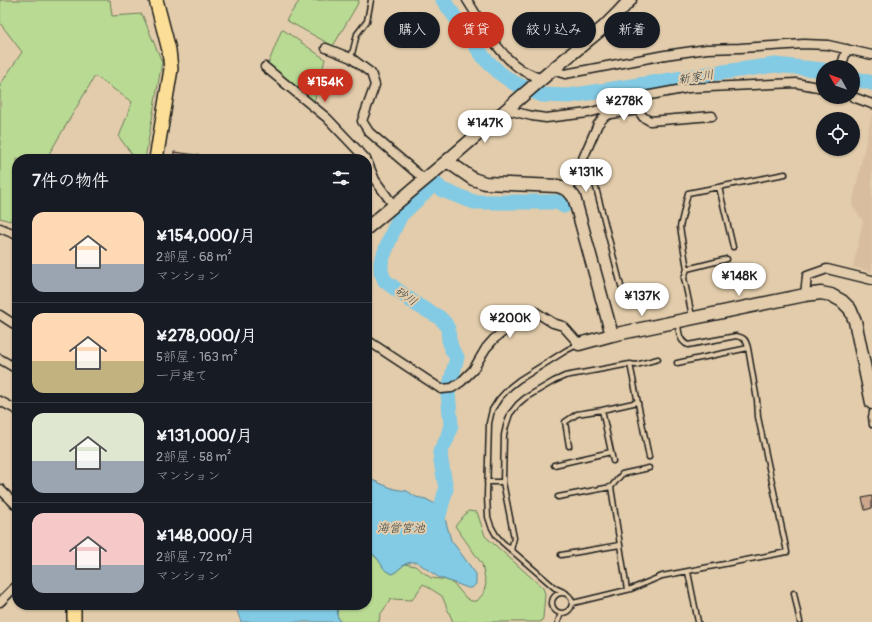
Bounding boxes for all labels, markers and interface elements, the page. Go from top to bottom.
chip: 購入 [384,12,440,48]
chip: 賃貸 [448,12,504,48]
chip: 絞り込み [512,12,596,48]
chip: 新着 [604,12,660,48]
north arrow [816,60,860,104]
map controls [816,60,860,156]
water label: 新家川 [677,67,715,88]
pin: ¥154K [297,69,353,103]
text: ¥154K [307,74,343,90]
pin: ¥278K [596,88,652,122]
text: ¥278K [605,93,643,109]
pin: ¥147K [457,110,513,144]
button: locate [816,112,860,156]
text: ¥147K [467,115,503,131]
pin: ¥131K [558,159,614,193]
text: ¥131K [569,164,603,180]
icon: filters [330,167,352,189]
text: 7件の物件 [32,170,109,191]
text: ¥154,000/月 [156,225,256,246]
icon: home [64,228,112,276]
text: 2部屋 · 68 m² [156,249,232,265]
pin: ¥148K [711,263,767,297]
text: マンション [156,268,220,284]
text: ¥148K [721,268,757,284]
water label: 砂川 [392,283,420,309]
pin: ¥137K [614,283,670,317]
text: ¥137K [624,288,660,304]
pin: ¥200K [482,305,538,339]
text: ¥200K [489,310,531,326]
text: ¥278,000/月 [156,325,257,346]
icon: home [64,329,112,377]
text: 5部屋 · 163 m² [156,349,238,365]
text: 一戸建て [156,368,208,384]
text: ¥131,000/月 [156,425,253,446]
icon: home [64,429,112,477]
text: 2部屋 · 58 m² [156,449,232,465]
text: マンション [156,468,220,484]
water label: 海営宮池 [377,521,426,536]
text: ¥148,000/月 [156,525,255,546]
icon: home [64,529,112,577]
text: 2部屋 · 72 m² [156,549,232,565]
text: マンション [156,568,220,584]

